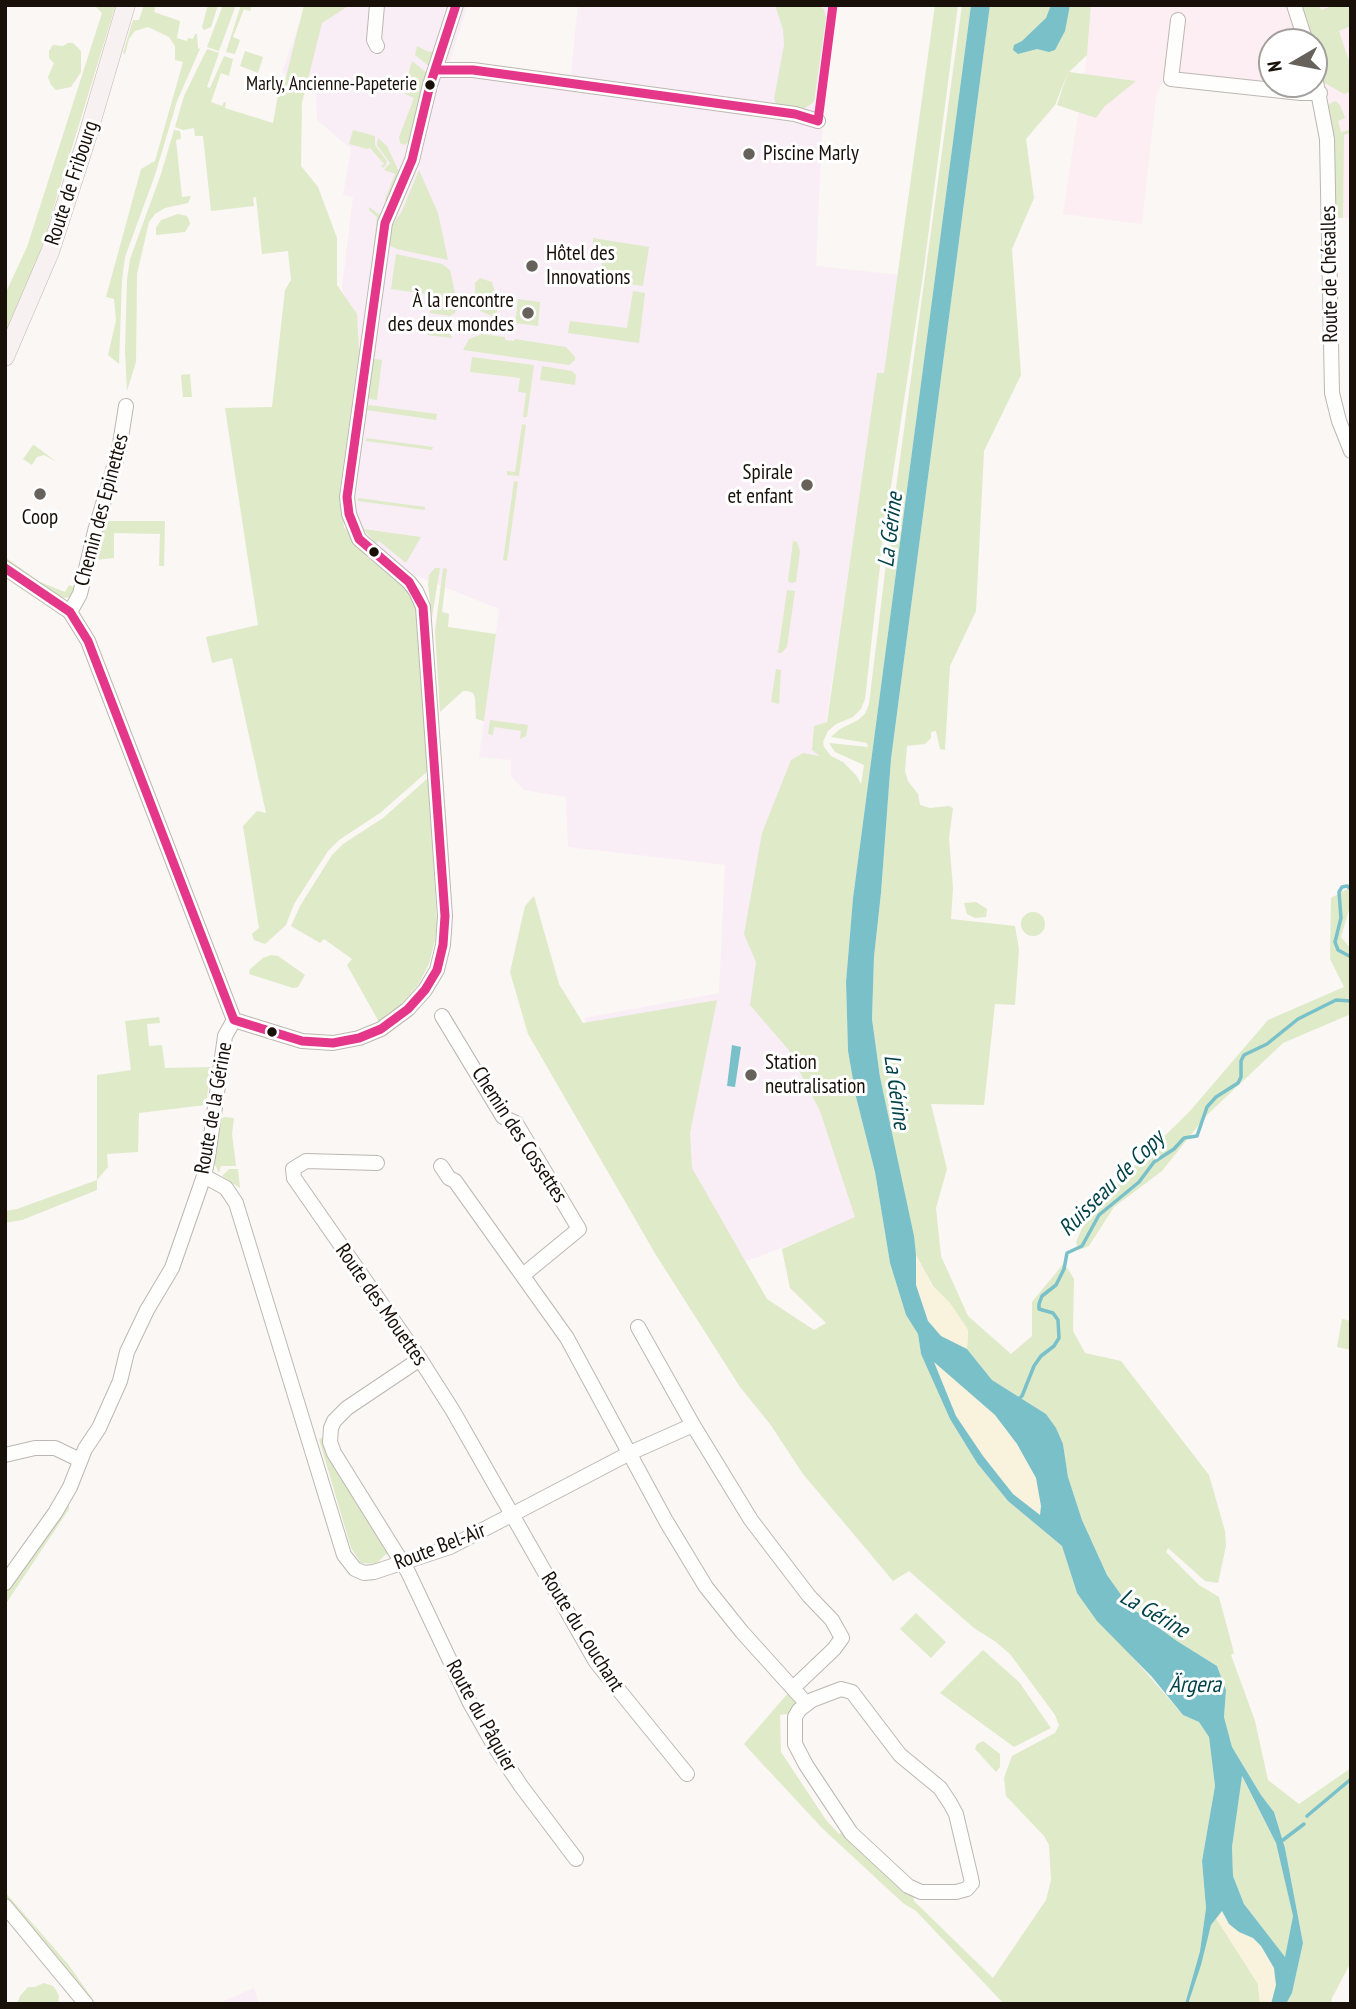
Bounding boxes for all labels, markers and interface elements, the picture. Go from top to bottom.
north arrow [1258,28,1328,98]
text: N [1262,59,1287,73]
place label: Marly, Ancienne-Papeterie [246,74,417,96]
marker: Marly, Ancienne-Papeterie [423,78,437,92]
street label: Route de Fribourg [40,118,104,248]
place label: Piscine Marly [763,141,859,167]
marker: Piscine Marly [741,146,757,162]
street label: Route de Chésalles [1316,205,1344,343]
place label: Hôtel des Innovations [546,241,630,291]
marker: Hôtel des Innovations [524,258,540,274]
place label: À la rencontre des deux mondes [388,288,514,338]
marker: À la rencontre des deux mondes [520,305,536,321]
street label: Chemin des Epinettes [70,431,134,589]
place label: Spirale et enfant [727,460,793,510]
marker: Spirale et enfant [799,477,815,493]
marker: Coop [32,486,48,502]
water label: La Gérine [873,491,909,569]
place label: Coop [22,505,58,531]
unlabelled marker [367,545,381,559]
unlabelled marker [265,1025,279,1039]
street label: Route de la Gérine [190,1040,238,1176]
place label: Station neutralisation [765,1050,866,1100]
water label: La Gérine [877,1053,915,1131]
street label: Chemin des Cossettes [466,1062,572,1208]
marker: Station neutralisation [743,1067,759,1083]
water label: Ruisseau de Copy [1054,1126,1170,1242]
street label: Route des Mouettes [330,1239,432,1371]
street label: Route Bel-Air [391,1518,489,1576]
street label: Route du Couchant [535,1568,629,1696]
water label: La Gérine [1115,1583,1193,1645]
street label: Route du Pâquier [440,1656,522,1776]
water label: Ärgera [1169,1671,1221,1699]

